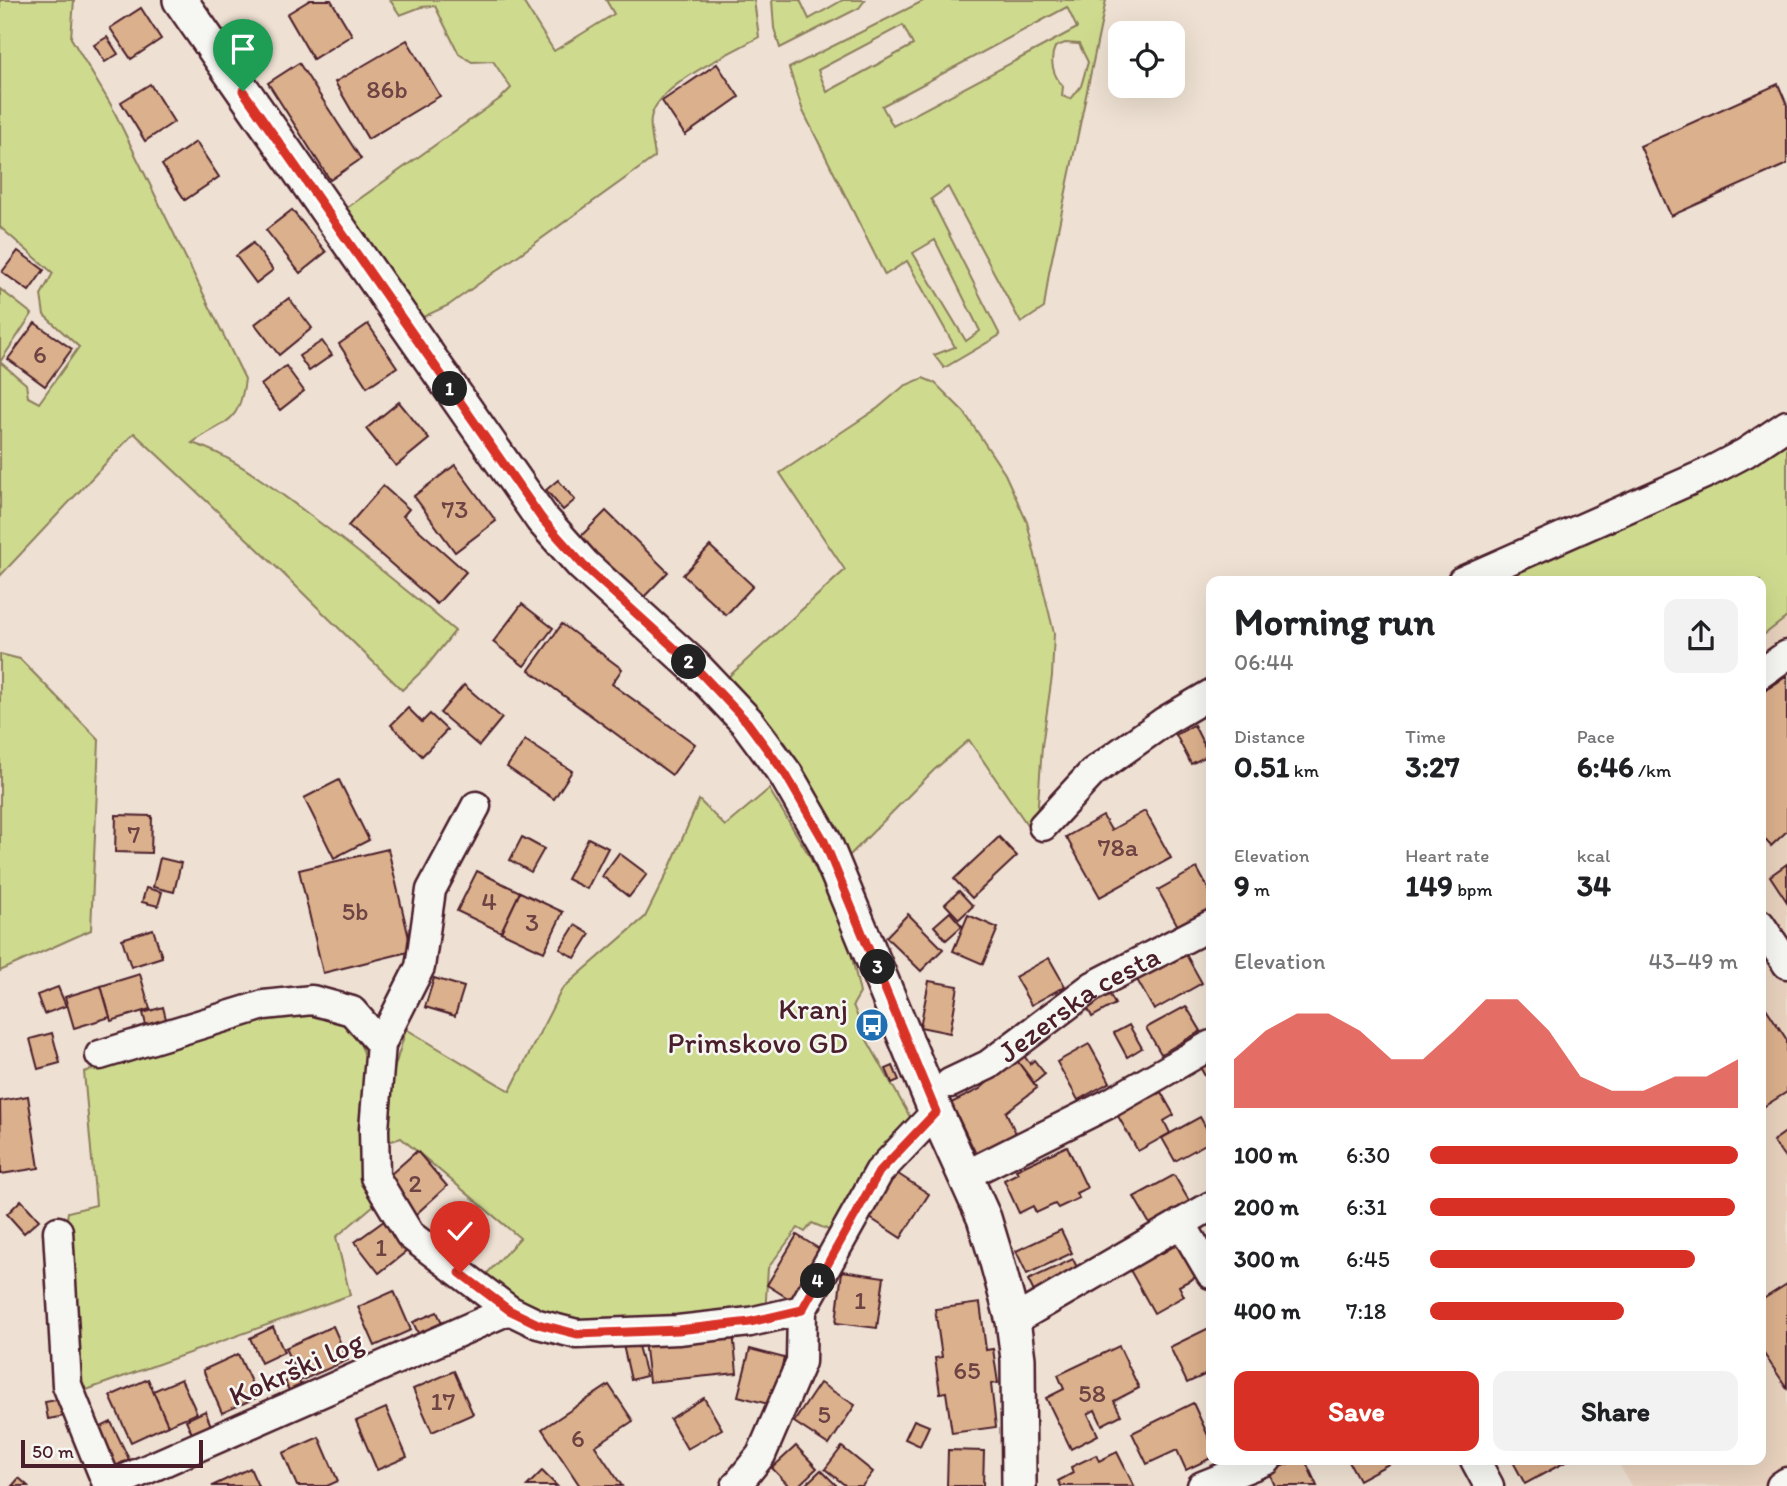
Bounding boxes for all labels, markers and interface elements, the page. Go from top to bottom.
pin [213,19,273,91]
map controls [1108,21,1185,98]
button: locate [1108,21,1185,98]
icon: arrive [224,30,262,68]
house number: 86b [366,73,408,105]
house number: 6 [33,338,47,370]
pin: 1 [433,372,468,406]
text: 1 [445,377,454,400]
house number: 73 [441,493,469,525]
text: Morning run [1234,599,1435,645]
button: share [1664,599,1738,673]
pin: 2 [672,644,706,680]
text: 06:44 [1234,648,1294,676]
text: 2 [684,650,694,673]
text: Distance [1234,725,1305,748]
text: Time [1405,725,1446,748]
text: Pace [1577,725,1615,748]
text: 0.51 [1234,748,1290,785]
text: 3:27 [1405,748,1460,785]
text: 6:46 [1577,748,1634,785]
text: km [1290,759,1319,782]
text: /km [1634,759,1671,782]
house number: 7 [128,818,141,850]
house number: 78a [1098,831,1139,863]
text: Elevation [1234,844,1310,867]
text: Heart rate [1405,844,1489,867]
text: kcal [1577,844,1610,867]
text: 9 [1234,867,1250,904]
text: 149 [1405,867,1453,904]
text: 34 [1577,867,1611,904]
text: m [1250,878,1270,901]
text: bpm [1453,878,1493,901]
house number: 4 [481,885,497,917]
house number: 5b [341,895,369,927]
house number: 3 [525,906,539,938]
street label: Jezerska cesta [990,936,1166,1070]
text: Elevation [1234,947,1325,975]
text: 43–49 m [1648,947,1738,975]
pin: 3 [860,950,896,984]
text: 3 [872,955,883,978]
place label: Kranj Primskovo GD [667,990,848,1061]
bus stop icon: Kranj Primskovo GD [853,1006,891,1044]
text: 100 m [1234,1141,1298,1169]
text: 6:30 [1346,1141,1391,1169]
house number: 2 [408,1167,422,1199]
text: 200 m [1234,1193,1299,1221]
text: 6:31 [1346,1193,1387,1221]
pin [430,1201,490,1273]
icon: check [441,1212,479,1250]
house number: 1 [375,1231,387,1263]
text: 300 m [1234,1245,1299,1273]
text: 6:45 [1346,1245,1390,1273]
pin: 4 [800,1264,836,1298]
text: 4 [812,1269,823,1292]
house number: 1 [854,1284,866,1316]
text: 400 m [1234,1297,1301,1325]
text: 7:18 [1346,1297,1386,1325]
street label: Kokrški log [223,1322,370,1414]
house number: 65 [953,1354,981,1386]
button: Save [1234,1371,1479,1451]
button: Share [1493,1371,1738,1451]
house number: 58 [1078,1377,1106,1409]
house number: 17 [431,1385,456,1417]
house number: 5 [817,1398,831,1430]
house number: 6 [571,1422,585,1454]
scale bar [21,1437,203,1469]
text: 50 m [32,1440,74,1463]

